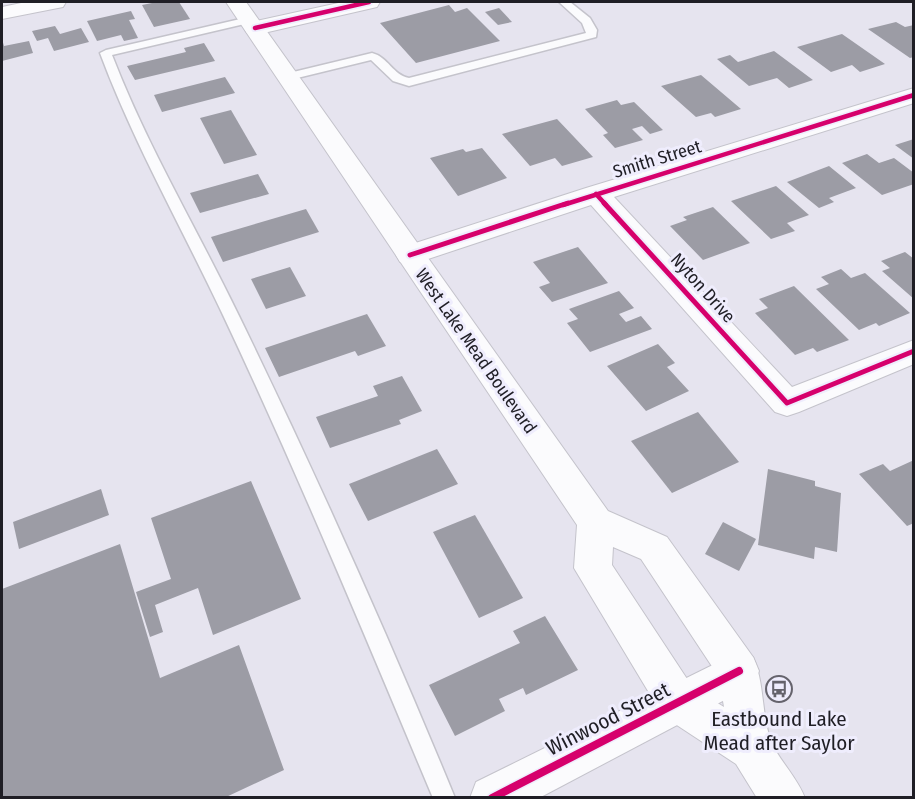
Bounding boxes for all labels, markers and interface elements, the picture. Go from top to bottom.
street label: Smith Street [610,135,704,183]
street label: Nyton Drive [666,249,740,327]
street label: West Lake Mead Boulevard [411,264,541,438]
bus stop icon: Eastbound Lake Mead after Saylor [764,674,794,704]
street label: Winwood Street [542,677,675,761]
place label: Eastbound Lake Mead after Saylor [703,706,855,756]

